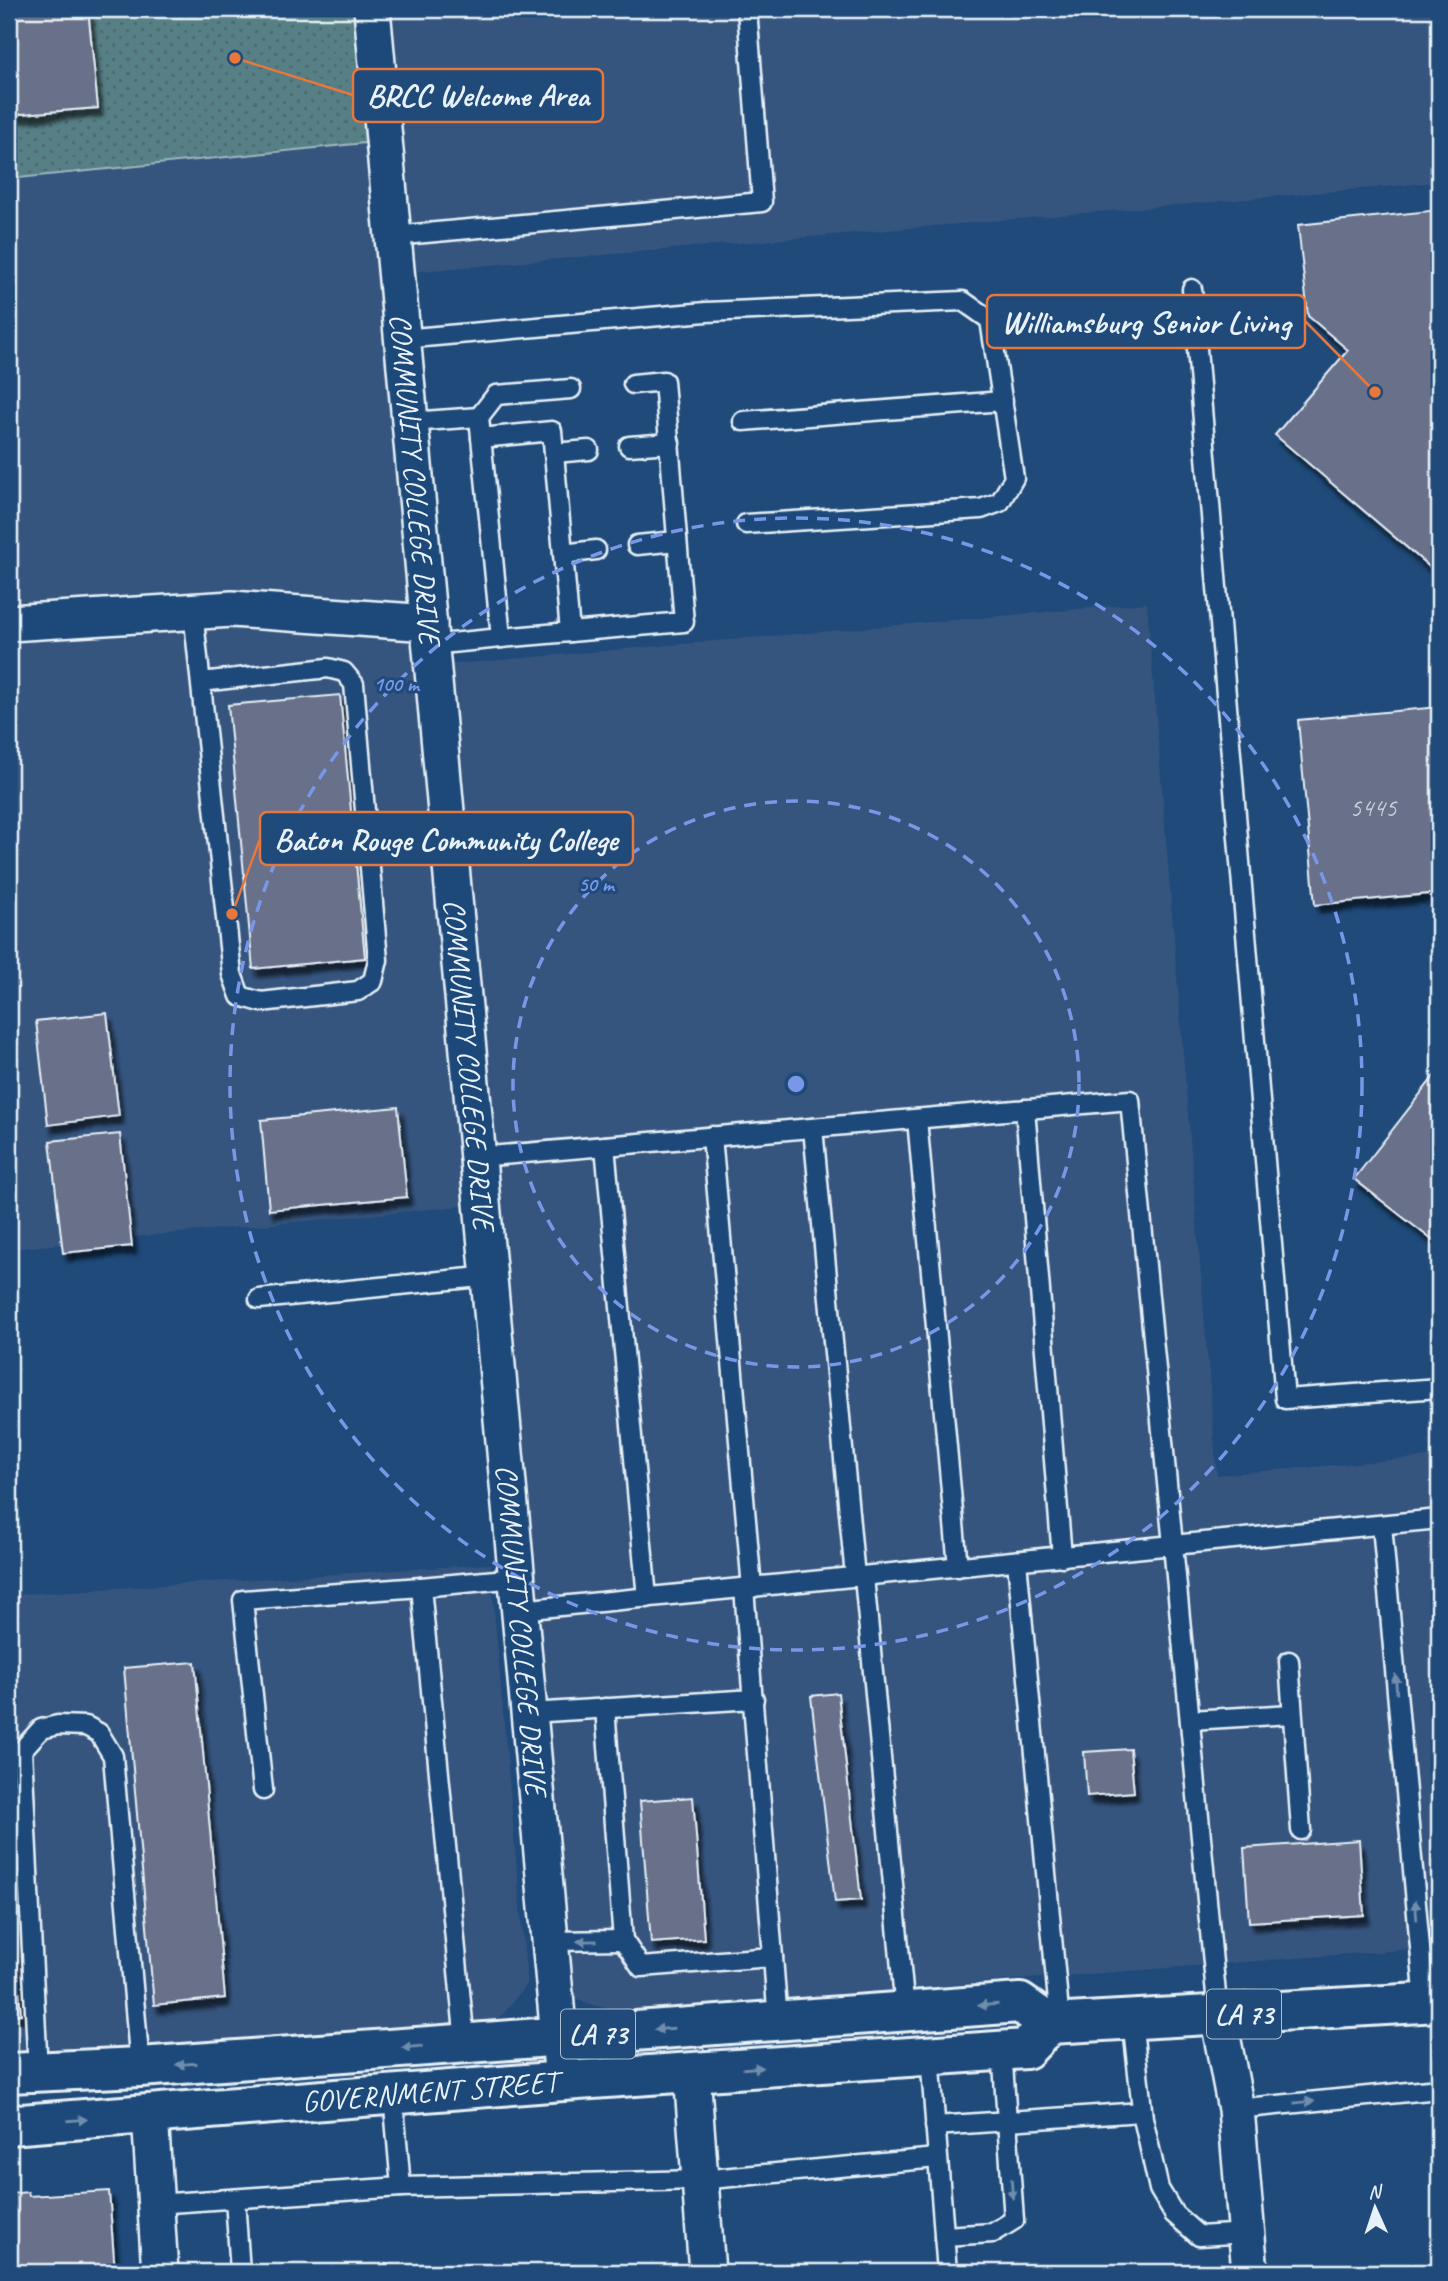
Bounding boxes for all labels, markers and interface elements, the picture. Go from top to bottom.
callout: BRCC Welcome Area [353,69,603,122]
text: BRCC Welcome Area [367,75,592,116]
callout: Williamsburg Senior Living [987,295,1305,348]
text: Williamsburg Senior Living [1001,302,1293,343]
street label: COMMUNITY COLLEGE DRIVE [381,312,450,649]
text: 100 m [373,671,421,697]
house number: 5445 [1350,791,1398,824]
callout: Baton Rouge Community College [260,812,633,865]
text: Baton Rouge Community College [274,819,620,860]
text: 50 m [578,871,616,897]
street label: COMMUNITY COLLEGE DRIVE [435,898,504,1235]
centre of rings [784,1072,808,1096]
street label: COMMUNITY COLLEGE DRIVE [487,1463,556,1801]
one-way arrow [1390,1673,1401,1695]
one-way arrow [1410,1899,1421,1921]
one-way arrow [576,1935,598,1946]
road number: LA 73 [1207,1990,1281,2038]
one-way arrow [977,2000,999,2011]
road number: LA 73 [561,2010,635,2058]
one-way arrow [653,2024,675,2035]
one-way arrow [401,2042,423,2053]
one-way arrow [174,2058,196,2069]
street label: GOVERNMENT STREET [301,2062,566,2121]
one-way arrow [742,2062,764,2073]
one-way arrow [1293,2096,1315,2107]
one-way arrow [66,2114,88,2125]
north arrow [1340,2172,1410,2242]
one-way arrow [1006,2178,1017,2200]
text: N [1368,2180,1384,2204]

